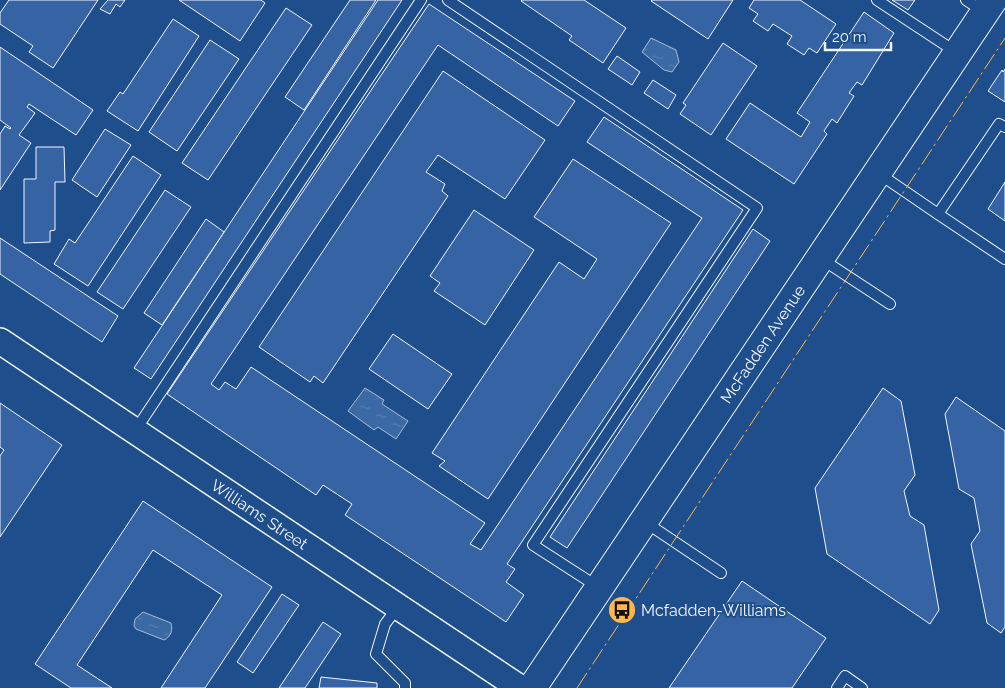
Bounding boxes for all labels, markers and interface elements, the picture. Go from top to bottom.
scale bar [825,20,891,52]
text: 20 m [832,28,867,46]
street label: McFadden Avenue [716,281,809,407]
street label: Williams Street [208,475,312,554]
bus stop icon: Mcfadden-Williams [607,595,637,625]
place label: Mcfadden-Williams [641,601,786,620]

